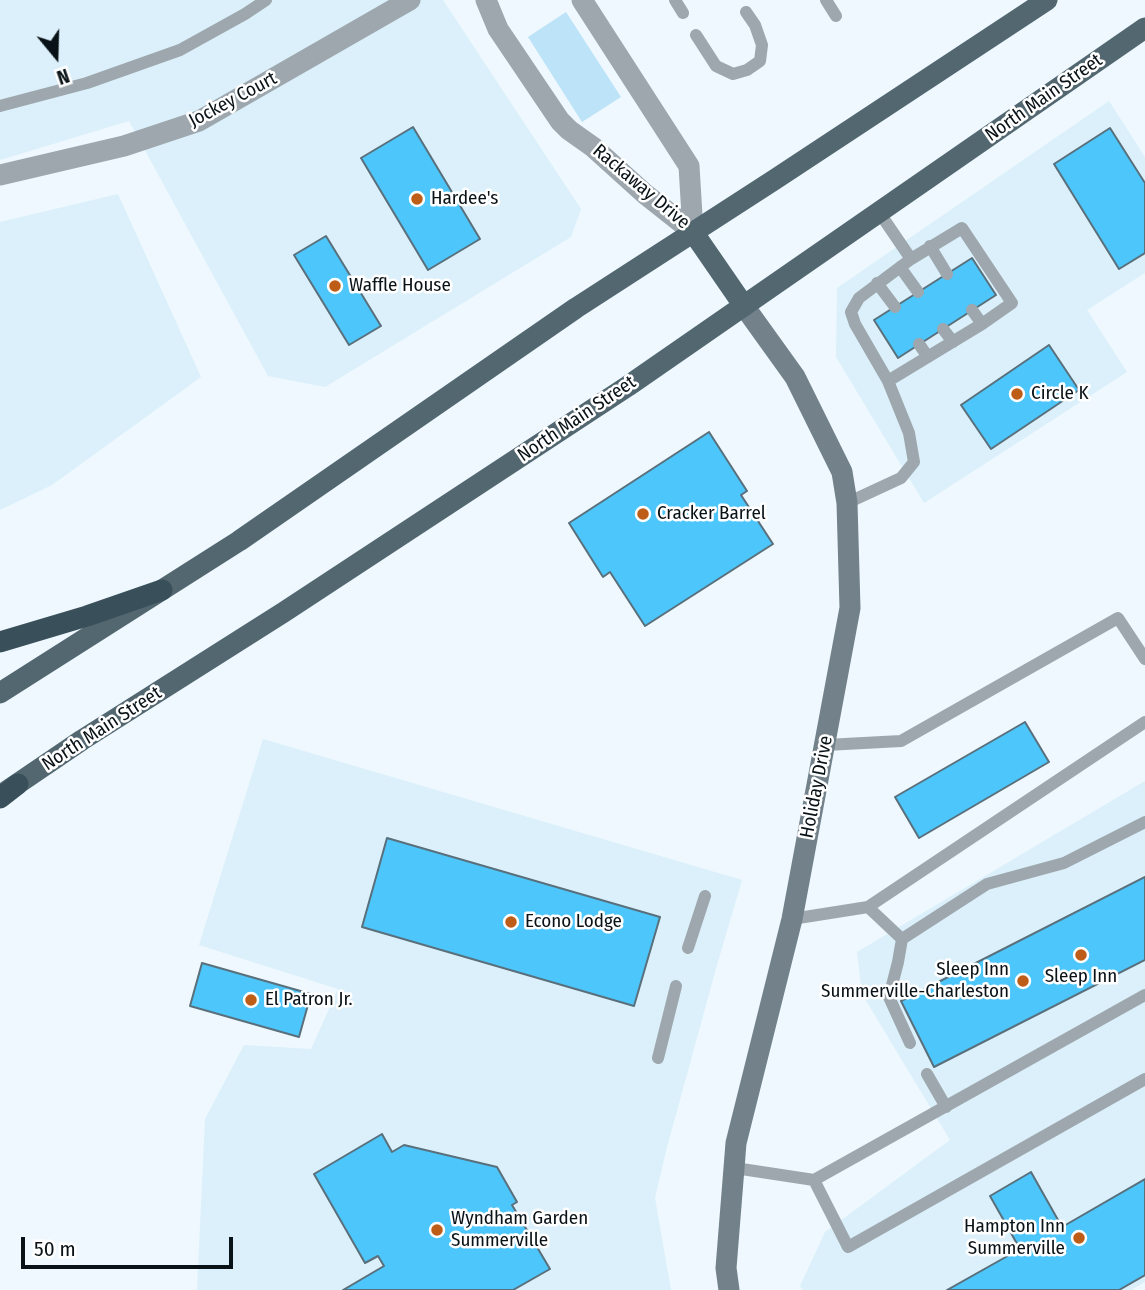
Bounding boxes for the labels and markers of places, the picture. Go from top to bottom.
place label: Hardee's [431,188,498,210]
marker: Hardee's [409,191,425,207]
place label: Waffle House [349,275,451,297]
marker: Waffle House [327,278,343,294]
place label: Circle K [1031,383,1088,405]
marker: Circle K [1009,386,1025,402]
place label: Cracker Barrel [657,503,766,525]
marker: Cracker Barrel [635,506,651,522]
place label: Econo Lodge [525,911,622,933]
marker: Econo Lodge [503,914,519,930]
marker: Sleep Inn [1073,947,1089,963]
place label: Sleep Inn Summerville-Charleston [821,959,1009,1003]
place label: Sleep Inn [1045,966,1117,988]
marker: Sleep Inn Summerville-Charleston [1015,973,1031,989]
place label: El Patron Jr. [265,989,353,1011]
marker: El Patron Jr. [243,992,259,1008]
place label: Wyndham Garden Summerville [451,1208,588,1252]
place label: Hampton Inn Summerville [964,1216,1065,1260]
marker: Wyndham Garden Summerville [429,1222,445,1238]
marker: Hampton Inn Summerville [1071,1230,1087,1246]

